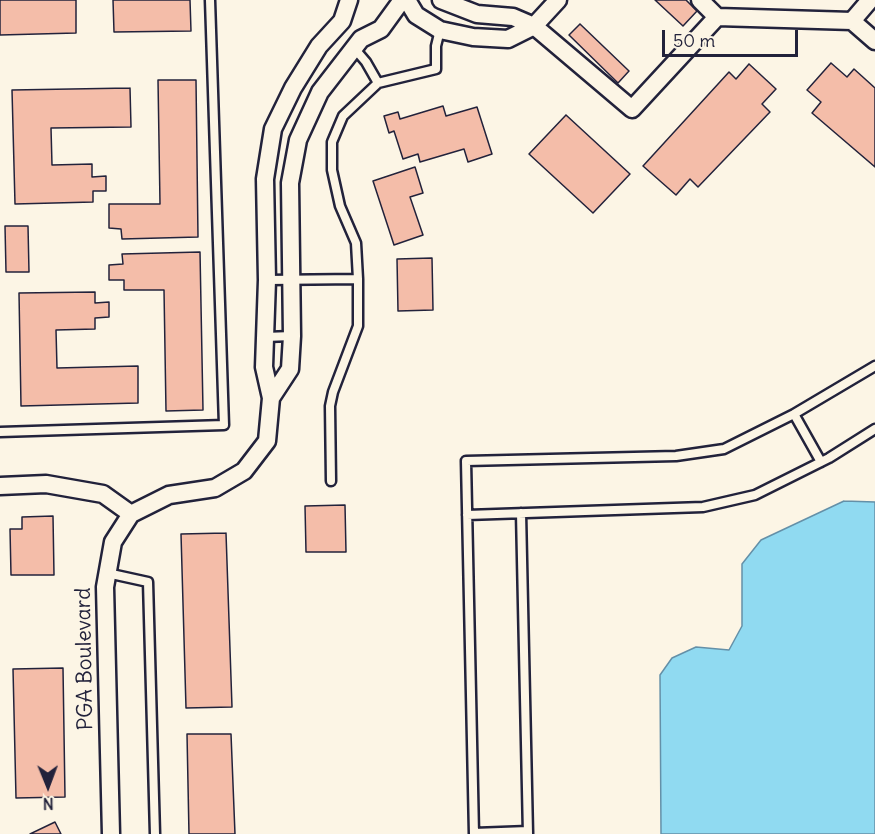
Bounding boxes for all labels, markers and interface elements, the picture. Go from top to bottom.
scale bar [665,18,802,56]
text: 50 m [673,29,715,52]
street label: PGA Boulevard [71,587,99,731]
north arrow [18,756,78,816]
text: N [43,794,54,814]

